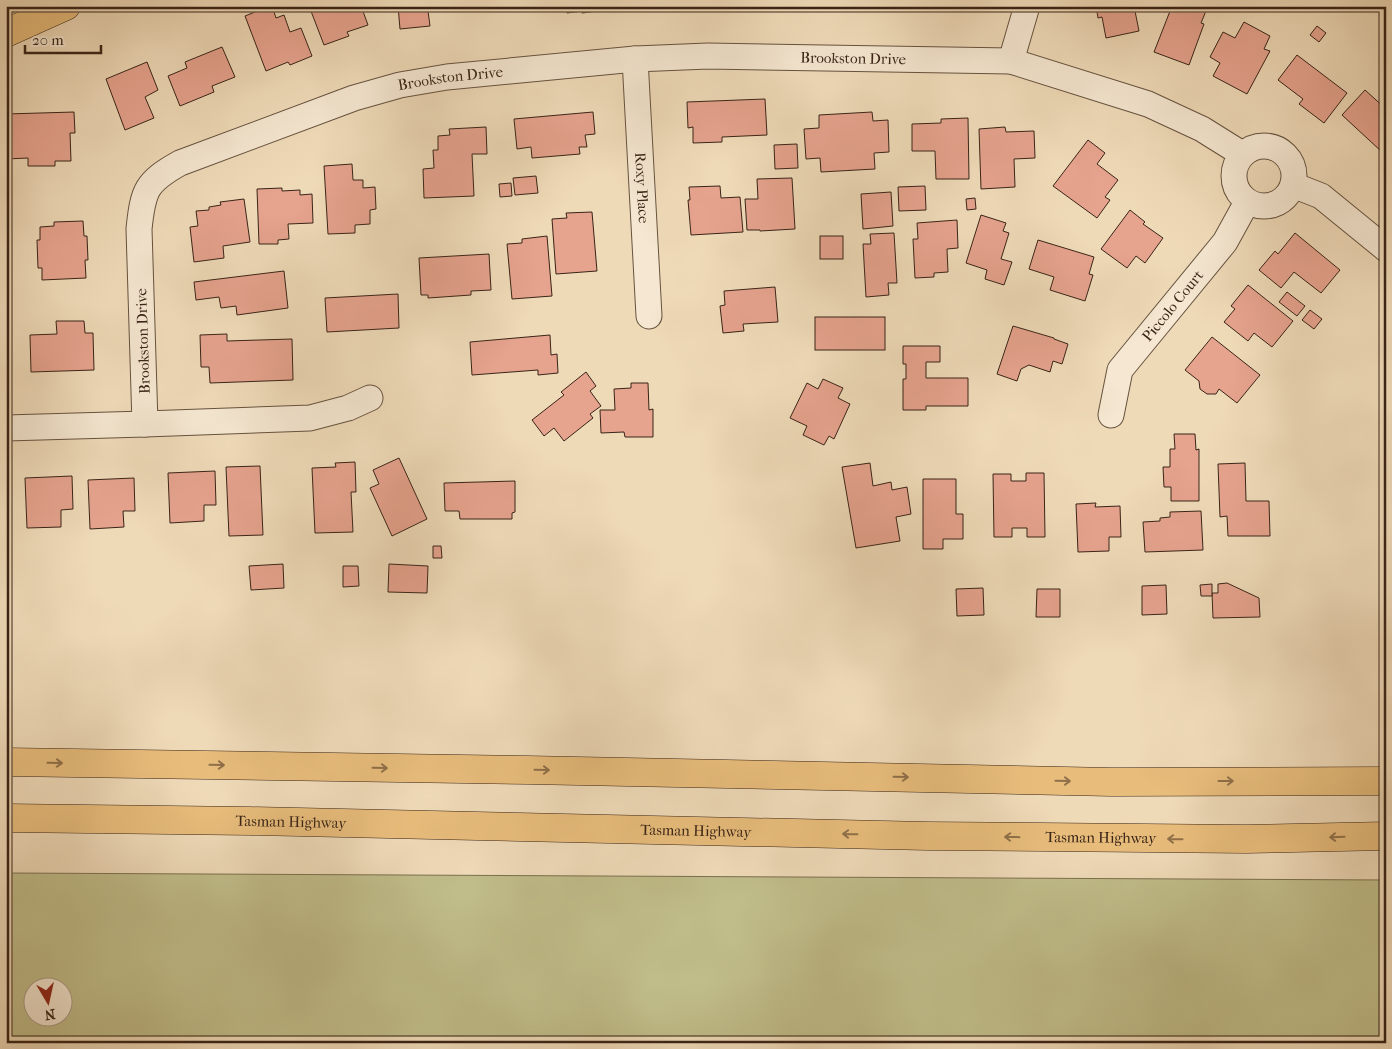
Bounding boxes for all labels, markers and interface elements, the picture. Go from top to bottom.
scale bar [25,22,101,54]
text: 20 m [32,31,64,49]
street label: Brookston Drive [800,49,907,68]
street label: Brookston Drive [396,63,504,94]
street label: Roxy Place [631,152,653,224]
street label: Piccolo Court [1138,266,1208,345]
street label: Brookston Drive [132,287,154,394]
one-way arrow [46,758,63,768]
one-way arrow [209,761,225,770]
one-way arrow [372,763,388,773]
one-way arrow [534,765,550,775]
one-way arrow [892,773,908,782]
one-way arrow [1054,776,1071,786]
one-way arrow [1217,776,1233,786]
street label: Tasman Highway [235,812,348,832]
street label: Tasman Highway [640,821,752,841]
street label: Tasman Highway [1045,828,1157,847]
one-way arrow [842,829,858,839]
one-way arrow [1004,832,1020,842]
one-way arrow [1329,832,1346,842]
one-way arrow [1167,834,1183,843]
north arrow [22,976,72,1026]
text: N [43,1005,57,1024]

